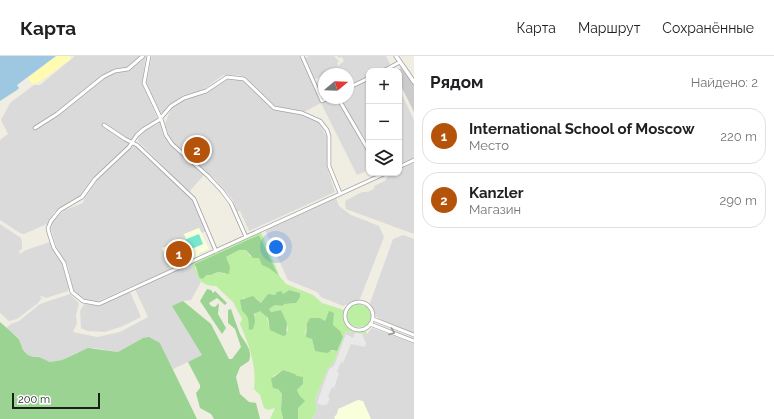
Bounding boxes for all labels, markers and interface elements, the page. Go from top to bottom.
text: Карта [20,17,76,39]
text: Карта [517,20,556,36]
text: Маршрут [578,20,640,36]
text: Сохранённые [662,20,754,36]
north arrow [318,68,354,104]
map controls [366,68,402,176]
button: + [366,68,402,104]
text: Рядом [430,72,483,92]
text: Найдено: 2 [691,75,758,90]
button: − [366,104,402,140]
text: International School of Moscow [469,120,694,138]
text: 1 [441,129,447,144]
text: 220 m [720,129,757,144]
pin: 2 [184,135,210,165]
text: Место [469,138,509,153]
button: layers [366,140,402,176]
text: Kanzler [469,184,524,202]
text: 2 [440,193,448,208]
text: 290 m [719,193,757,208]
text: Магазин [469,202,521,217]
your location [266,237,286,257]
pin: 1 [166,239,192,269]
one-way arrow [389,328,396,336]
scale bar [12,391,100,410]
text: 200 m [18,393,50,406]

